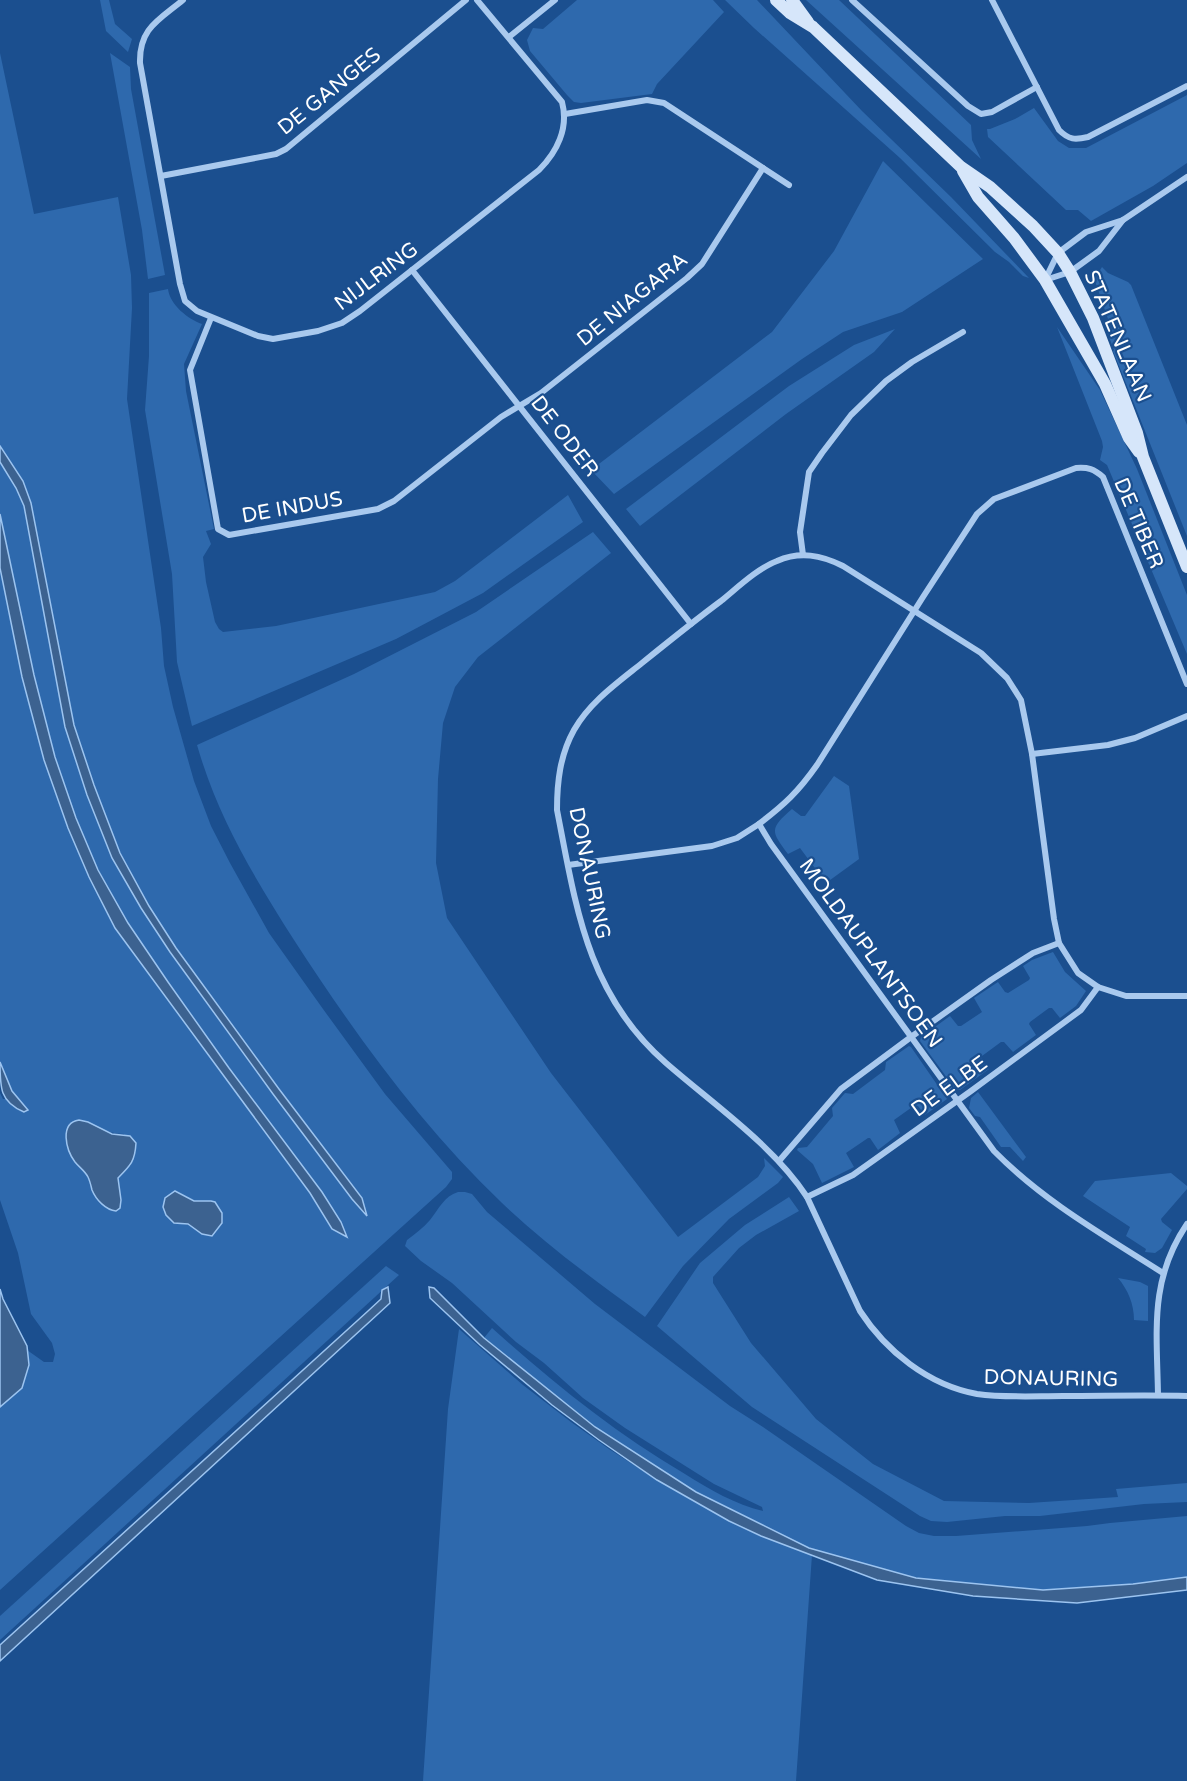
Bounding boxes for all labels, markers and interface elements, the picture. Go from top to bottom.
street label: DE GANGES [273,42,386,141]
street label: NIJLRING [329,237,423,316]
street label: DE NIAGARA [572,247,693,352]
street label: STATENLAAN [1079,267,1156,406]
street label: DE ODER [525,391,604,482]
street label: DE TIBER [1108,474,1169,572]
street label: DE INDUS [240,486,345,529]
street label: DONAURING [563,805,616,942]
street label: MOLDAUPLANTSOEN [794,854,948,1053]
street label: DE ELBE [906,1050,992,1122]
street label: DONAURING [983,1365,1118,1392]

